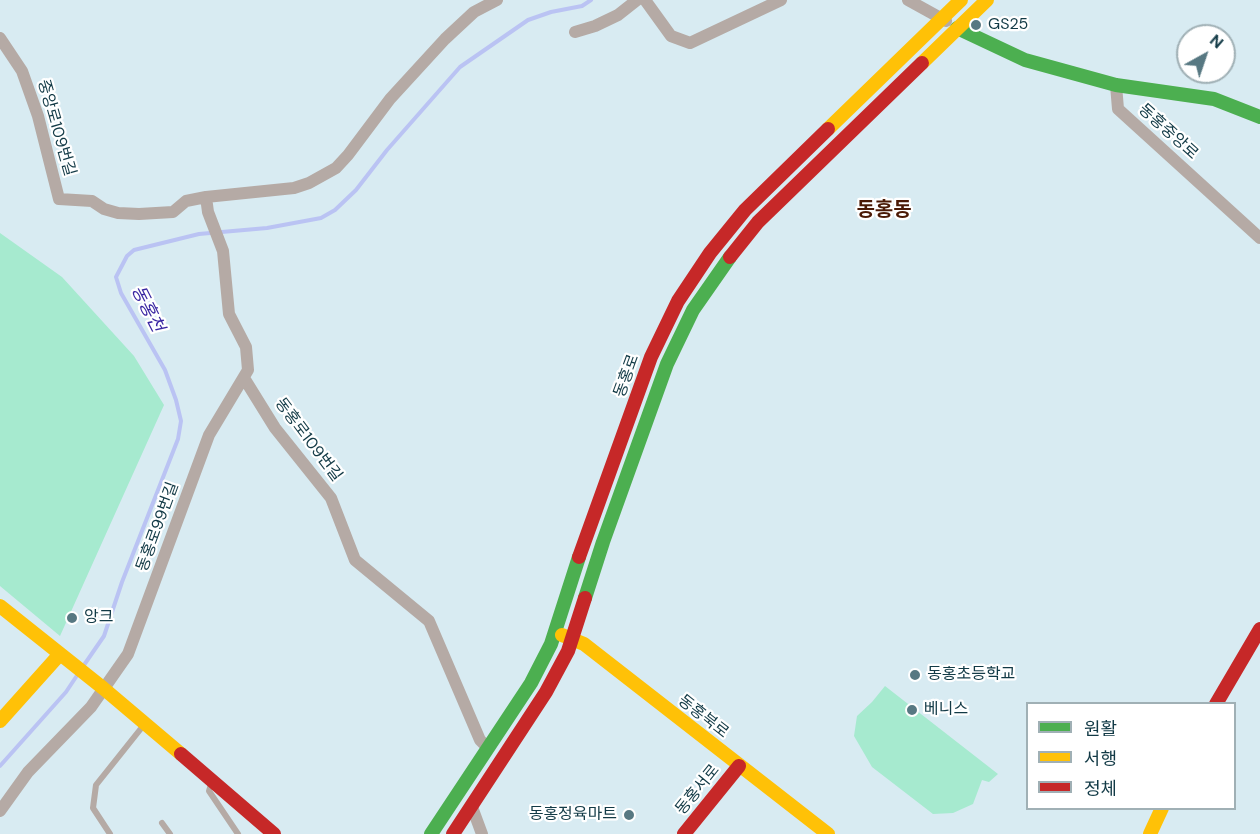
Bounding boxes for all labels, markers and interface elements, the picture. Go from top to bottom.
place label: GS25 [988,15,1028,35]
marker: GS25 [969,18,983,32]
north arrow [1176,24,1236,84]
text: N [1205,30,1228,53]
street label: 중앙로109번길 [33,77,79,179]
street label: 동홍중앙로 [1134,100,1202,164]
district label: 동홍동 [856,199,912,223]
water label: 동홍천 [126,282,168,336]
street label: 동홍로 [610,352,644,400]
street label: 동홍로109번길 [270,394,346,486]
street label: 동홍로99번길 [133,480,183,574]
place label: 앙크 [84,608,113,628]
marker: 앙크 [65,611,79,625]
place label: 동홍초등학교 [927,665,1015,685]
marker: 동홍초등학교 [908,668,922,682]
street label: 동홍북로 [674,691,732,743]
place label: 베니스 [924,700,968,720]
legend [1026,702,1236,810]
marker: 베니스 [905,703,919,717]
text: 원활 [1084,717,1117,741]
text: 서행 [1084,747,1117,771]
street label: 동홍서로 [672,761,724,819]
text: 정체 [1084,777,1117,801]
place label: 동홍정육마트 [529,805,617,825]
marker: 동홍정육마트 [622,808,636,822]

